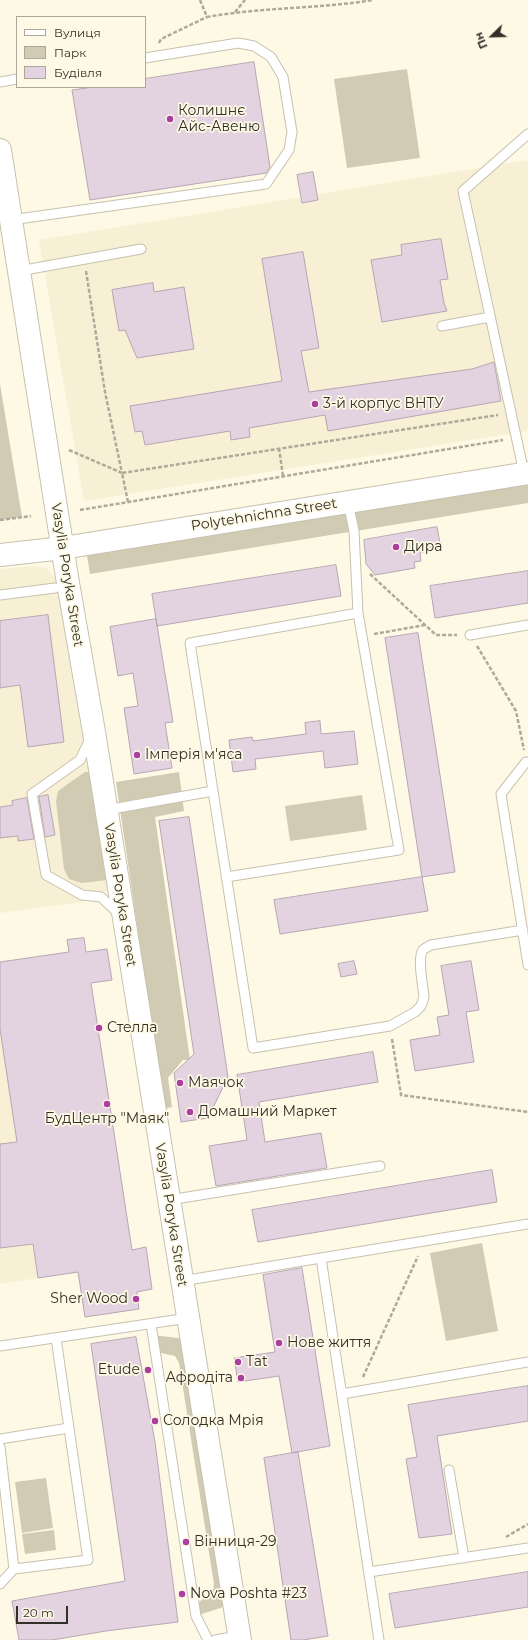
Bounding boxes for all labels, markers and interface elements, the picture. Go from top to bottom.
legend [16,16,146,88]
north arrow [472,16,512,56]
text: Вулиця [54,25,101,40]
text: Пн [471,30,491,51]
text: Парк [54,45,86,60]
text: Будівля [54,65,102,80]
place label: Колишнє Айс-Авеню [178,103,260,136]
marker: Колишнє Айс-Авеню [165,114,175,124]
place label: 3-й корпус ВНТУ [323,396,444,412]
marker: 3-й корпус ВНТУ [310,399,320,409]
street label: Polytehnichna Street [190,495,338,535]
street label: Vasylia Poryka Street [47,502,87,648]
place label: Дира [404,539,442,555]
marker: Дира [391,542,401,552]
place label: Імперія м'яса [145,747,242,763]
marker: Імперія м'яса [132,750,142,760]
street label: Vasylia Poryka Street [100,822,140,968]
place label: Стелла [107,1020,157,1036]
marker: Стелла [94,1023,104,1033]
place label: Маячок [188,1075,244,1091]
marker: Маячок [175,1078,185,1088]
marker: БудЦентр "Маяк" [102,1099,112,1109]
place label: Домашний Маркет [198,1104,337,1120]
marker: Домашний Маркет [185,1107,195,1117]
place label: БудЦентр "Маяк" [45,1111,169,1127]
street label: Vasylia Poryka Street [151,1142,191,1288]
place label: Sher Wood [50,1291,128,1307]
marker: Sher Wood [131,1294,141,1304]
place label: Нове життя [287,1335,371,1351]
marker: Нове життя [274,1338,284,1348]
place label: Tat [246,1354,268,1370]
marker: Tat [233,1357,243,1367]
place label: Etude [98,1362,140,1378]
marker: Etude [143,1365,153,1375]
place label: Афродіта [165,1370,233,1386]
marker: Афродіта [236,1373,246,1383]
place label: Солодка Мрія [163,1413,264,1429]
marker: Солодка Мрія [150,1416,160,1426]
place label: Вінниця-29 [194,1534,277,1550]
marker: Вінниця-29 [181,1537,191,1547]
place label: Nova Poshta #23 [190,1586,307,1602]
marker: Nova Poshta #23 [177,1589,187,1599]
scale bar [18,1598,70,1624]
text: 20 m [23,1605,54,1620]

